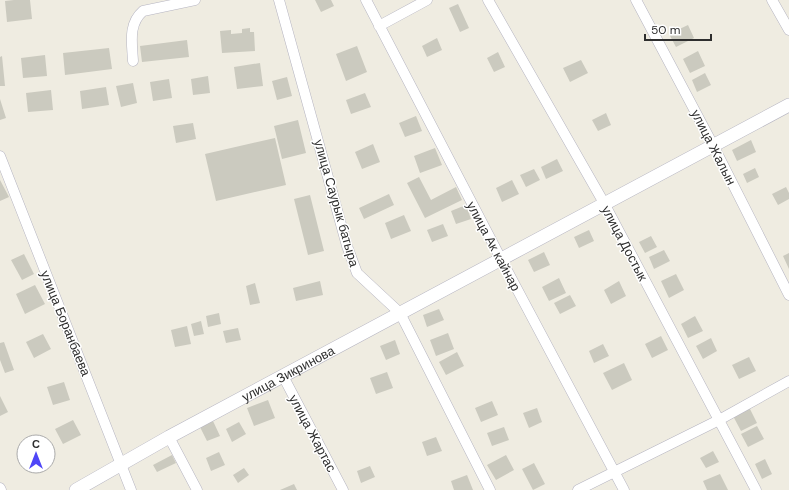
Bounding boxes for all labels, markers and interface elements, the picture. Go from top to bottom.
scale bar [645,16,711,42]
text: 50 m [651,22,680,38]
street label: улица Жалын [687,107,740,188]
street label: улица Саурык батыра [310,137,363,270]
street label: улица Ак кайнар [463,198,524,294]
street label: улица Достык [598,203,652,284]
street label: улица Боранбаева [37,268,95,379]
street label: улица Зикринова [239,342,338,406]
street label: улица Жартас [285,392,340,475]
north arrow [16,434,56,474]
text: С [32,437,40,451]

